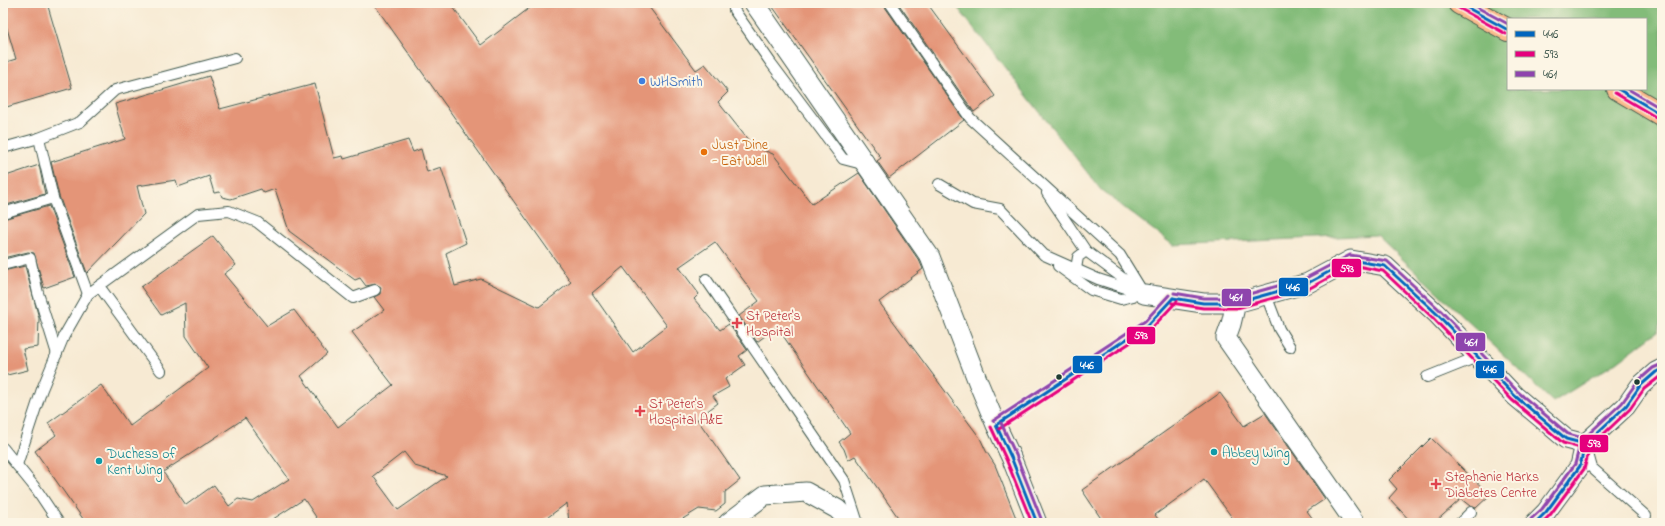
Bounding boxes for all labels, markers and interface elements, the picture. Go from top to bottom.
legend [1507,18,1647,90]
text: 446 [1543,26,1559,44]
text: 593 [1543,46,1558,64]
text: 461 [1543,66,1557,84]
place label: WHSmith [650,72,703,93]
marker: WHSmith [637,76,647,86]
place label: Just Dine - Eat Well [712,135,769,172]
marker: Just Dine - Eat Well [699,147,709,157]
line badge: 593 [1331,258,1362,278]
text: 593 [1340,261,1355,277]
line badge: 446 [1278,277,1309,297]
text: 446 [1285,280,1300,296]
line badge: 461 [1221,288,1252,307]
text: 461 [1229,290,1243,306]
place label: St Peter's Hospital [746,306,801,343]
marker: St Peter's Hospital [731,317,743,329]
line badge: 593 [1126,326,1156,345]
text: 593 [1134,328,1149,344]
line badge: 461 [1455,332,1486,352]
text: 461 [1464,335,1478,351]
line badge: 446 [1072,355,1103,374]
text: 446 [1079,358,1094,374]
line badge: 446 [1475,360,1505,379]
text: 446 [1482,362,1497,378]
unlabelled marker [1054,372,1064,382]
unlabelled marker [1632,377,1642,387]
place label: St Peter's Hospital A&E [649,394,723,431]
marker: St Peter's Hospital A&E [634,405,646,417]
line badge: 593 [1579,434,1609,453]
text: 593 [1587,436,1602,452]
place label: Abbey Wing [1222,443,1290,465]
place label: Duchess of Kent Wing [106,444,176,482]
marker: Abbey Wing [1209,447,1219,457]
marker: Duchess of Kent Wing [94,456,104,466]
place label: Stephanie Marks Diabetes Centre [1444,467,1539,504]
marker: Stephanie Marks Diabetes Centre [1430,478,1442,490]

